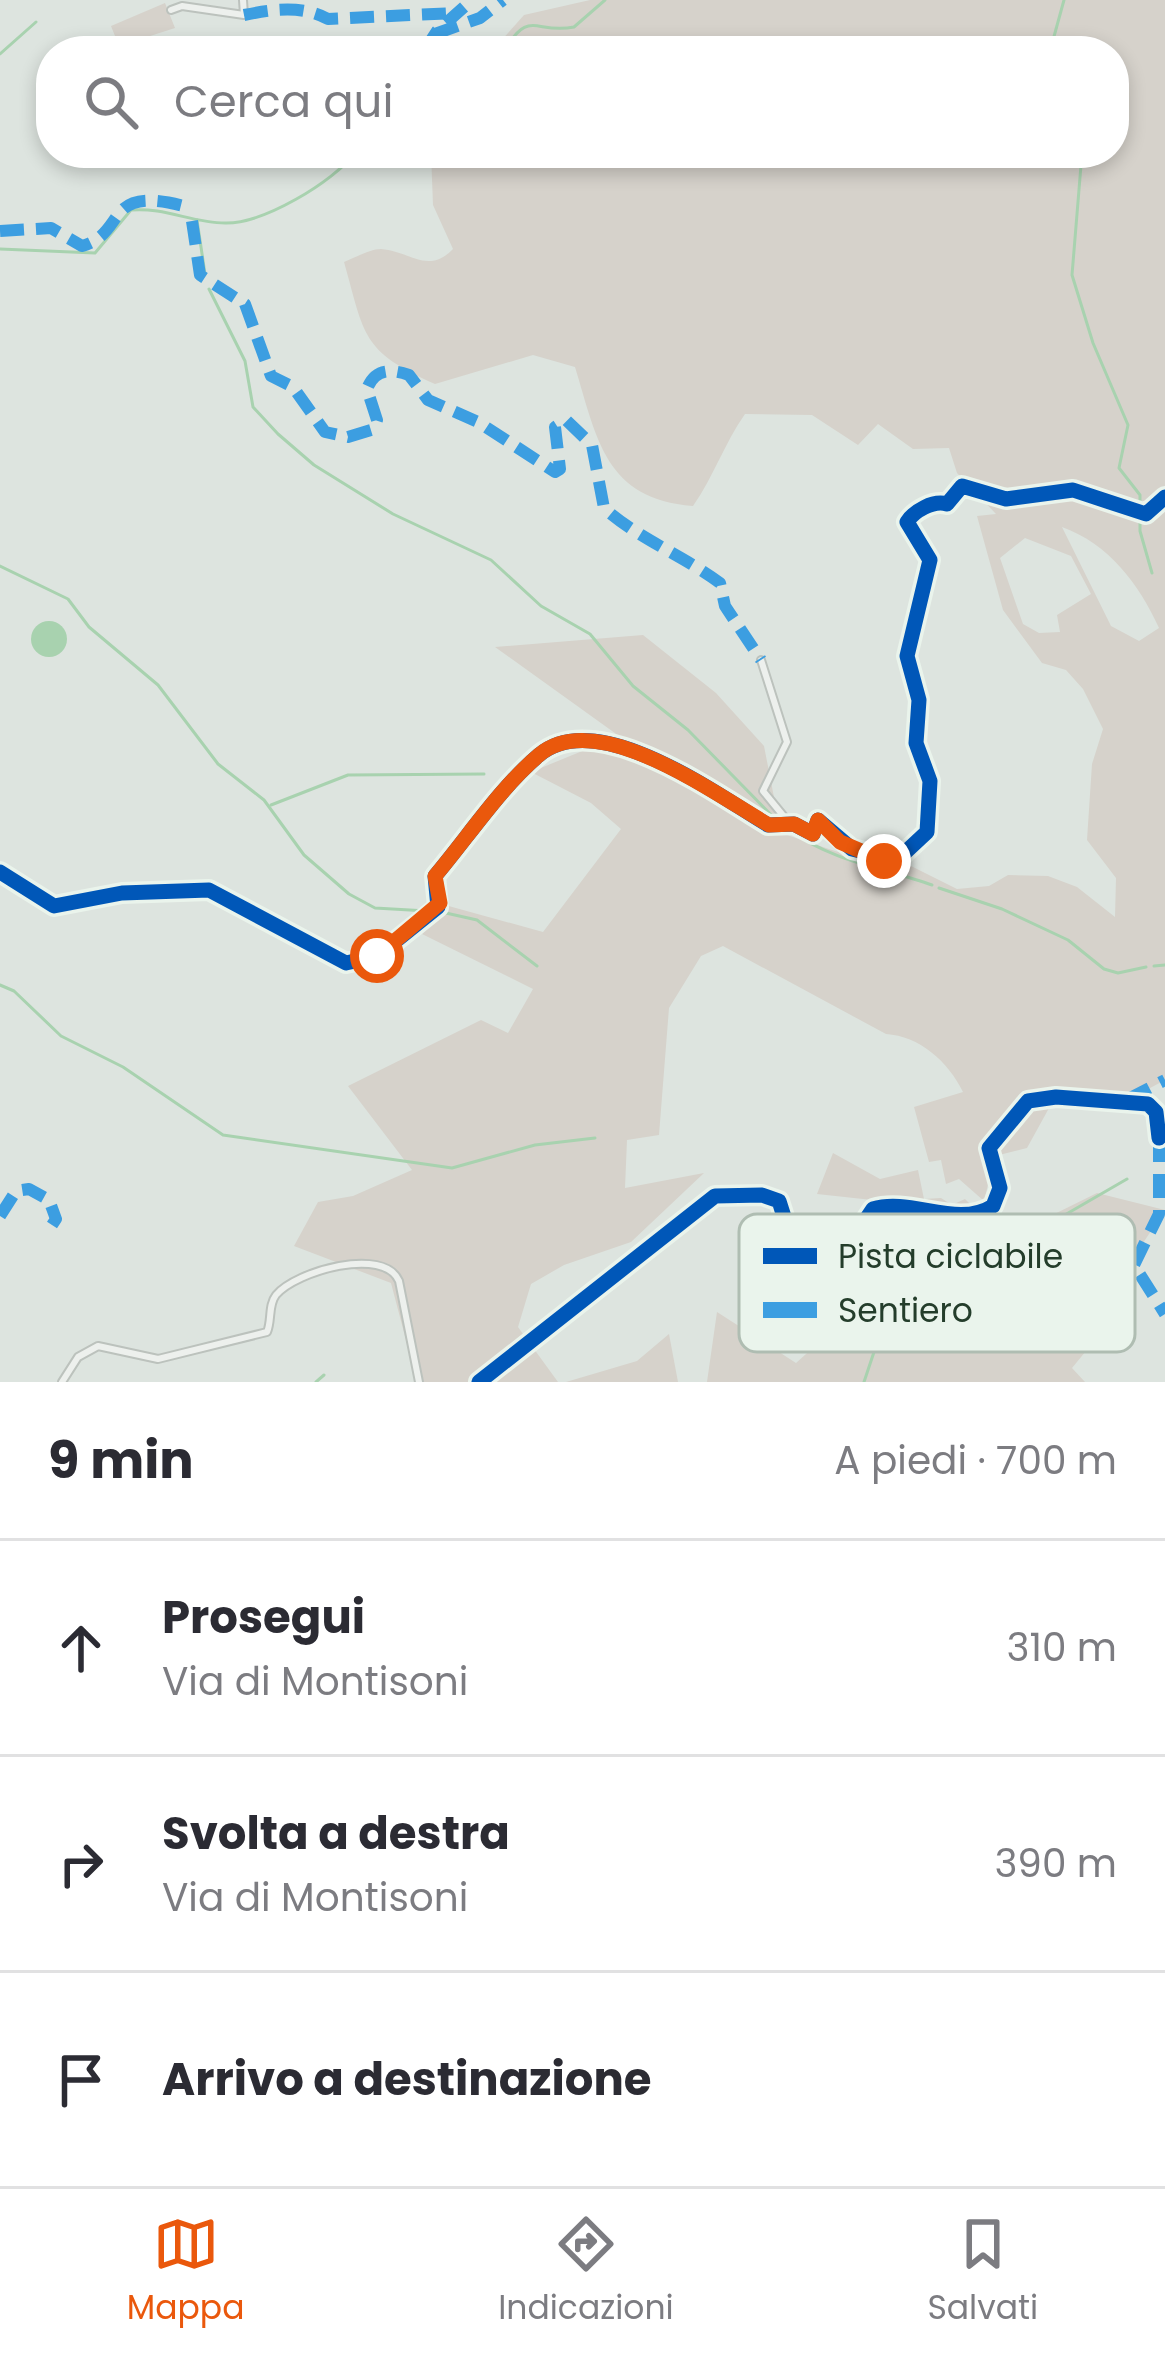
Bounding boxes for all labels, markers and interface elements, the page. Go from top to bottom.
search box [36,36,1129,168]
icon: search [78,69,144,135]
text: Cerca qui [174,70,393,133]
route end [857,834,911,888]
route start [350,929,404,983]
legend [739,1214,1135,1352]
text: Pista ciclabile [838,1233,1063,1280]
text: Sentiero [838,1287,973,1334]
text: 9 min [48,1424,194,1496]
text: A piedi · 700 m [834,1433,1117,1488]
text: Prosegui [162,1586,365,1649]
icon: ahead [48,1615,114,1681]
text: 310 m [1006,1620,1117,1675]
text: Via di Montisoni [162,1654,468,1709]
text: Svolta a destra [162,1802,510,1865]
icon: right [48,1831,114,1897]
text: 390 m [994,1836,1117,1891]
text: Via di Montisoni [162,1870,468,1925]
icon: arrive [48,2047,114,2113]
text: Arrivo a destinazione [162,2048,652,2111]
tab: Mappa [127,2211,245,2333]
tab: Indicazioni [498,2211,674,2333]
tab: Salvati [927,2211,1038,2333]

